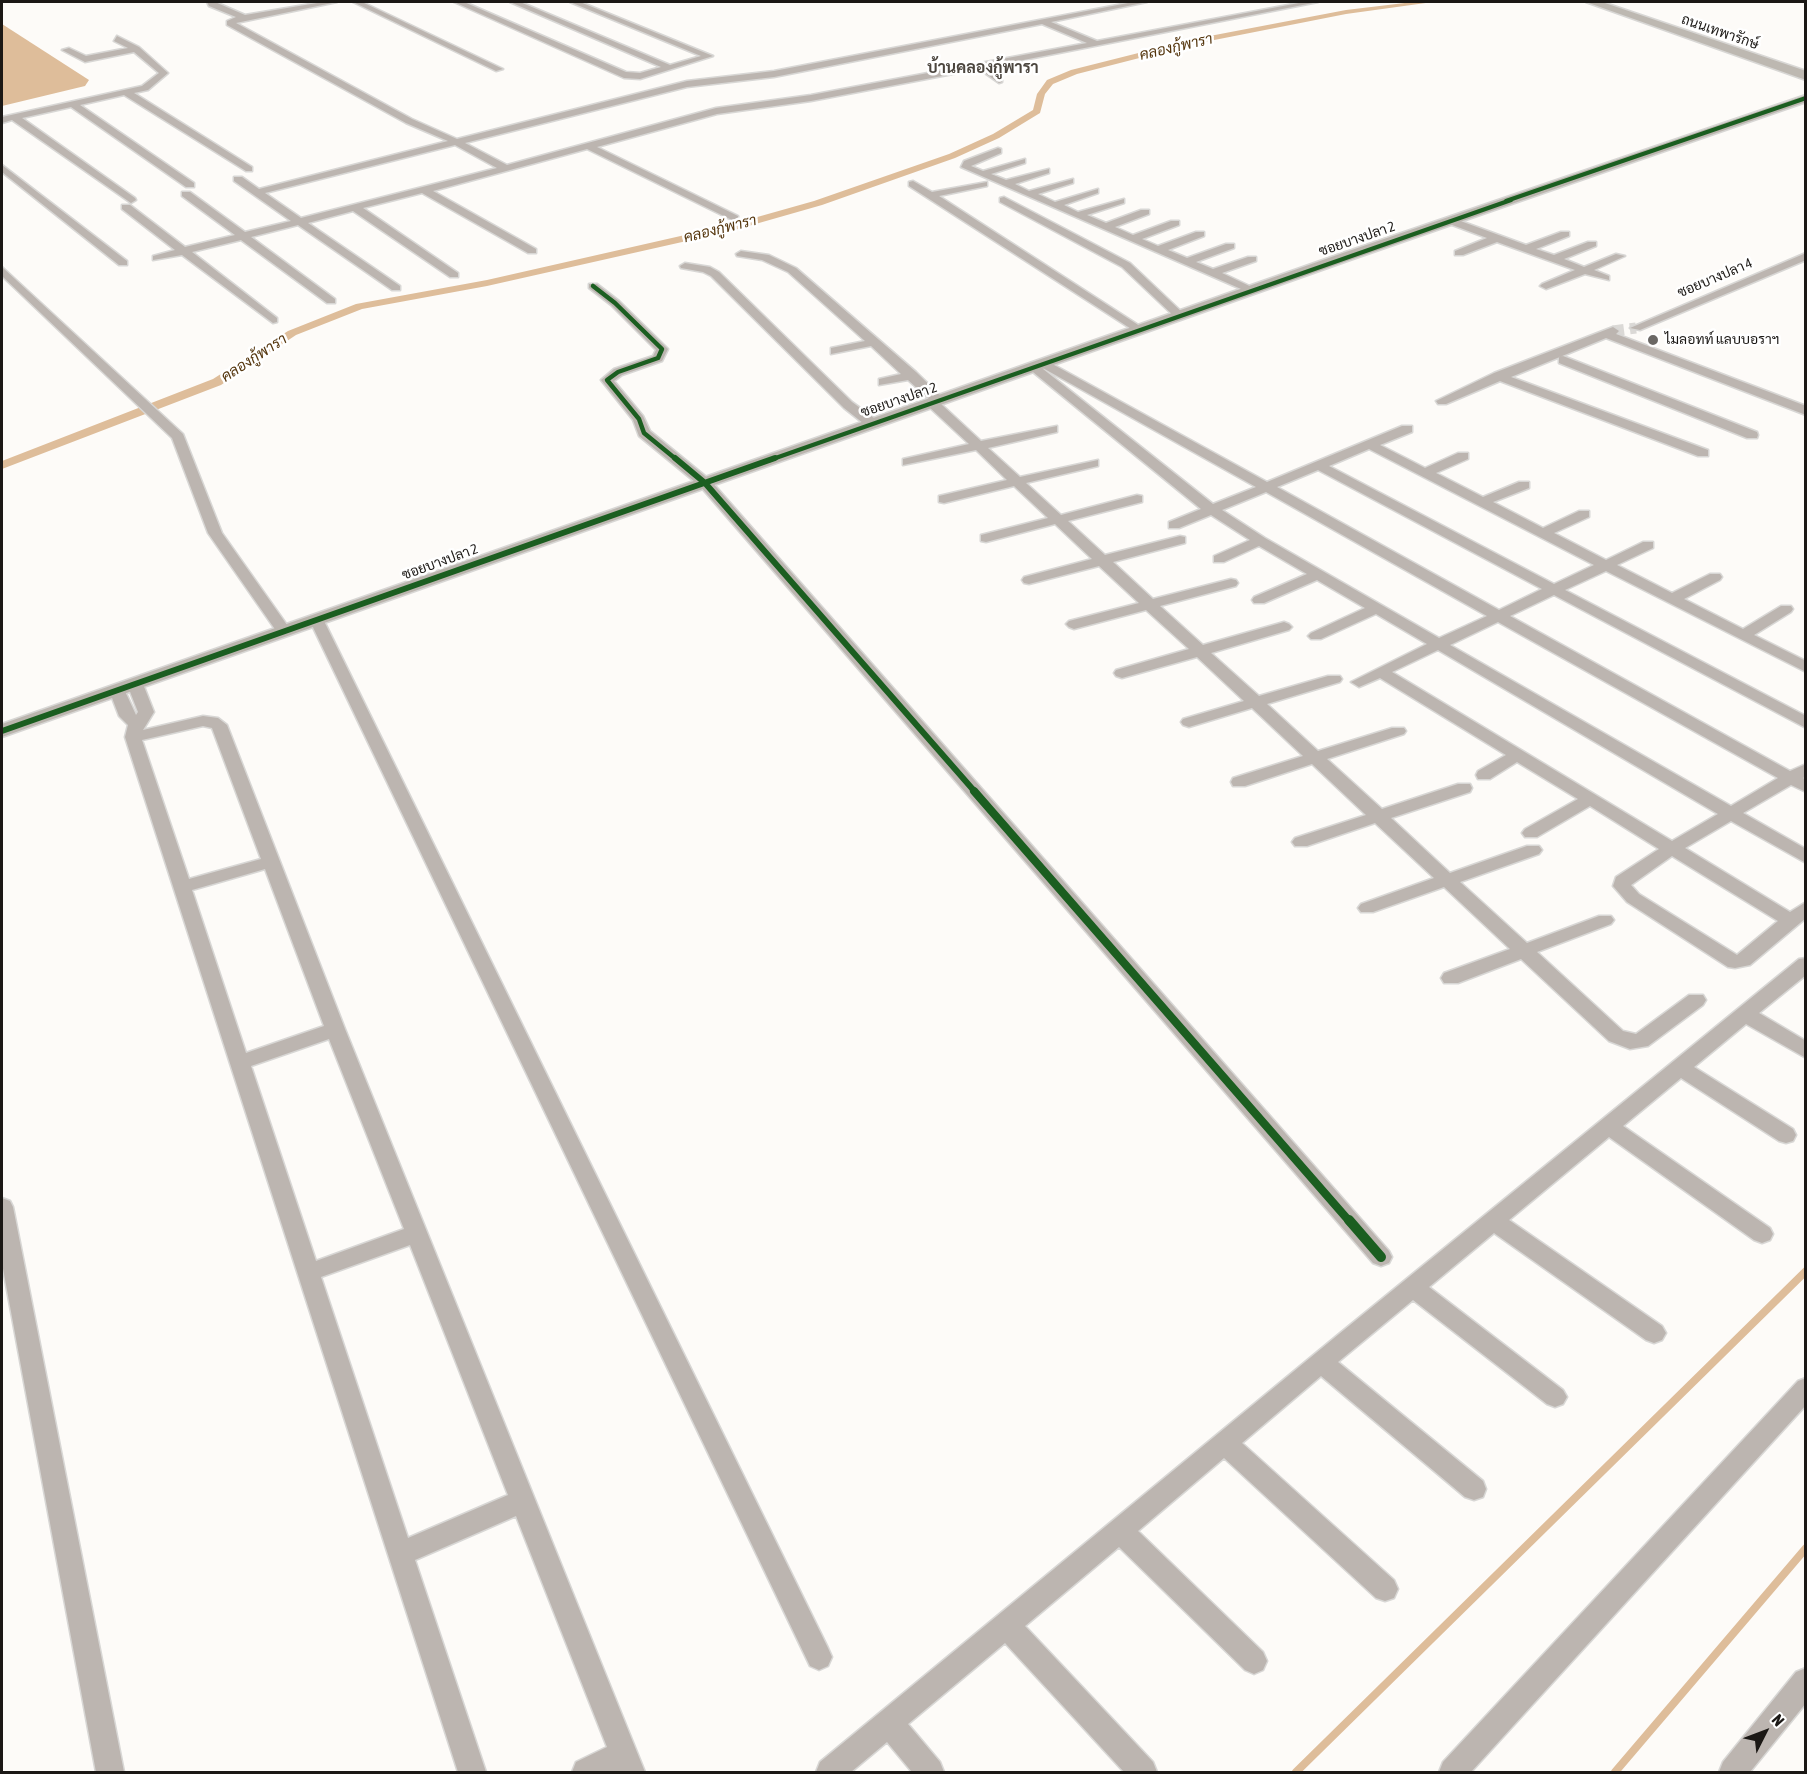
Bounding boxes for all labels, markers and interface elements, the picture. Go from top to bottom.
street label: ถนนเทพารักษ์ [1679,11,1761,53]
water label: คลองกู้พารา [1138,30,1214,64]
district label: บ้านคลองกู้พารา [927,58,1039,78]
water label: คลองกู้พารา [682,211,758,247]
street label: ซอยบางปลา 2 [1317,218,1397,260]
street label: ซอยบางปลา 4 [1675,255,1755,301]
water label: คลองกู้พารา [218,330,290,386]
place label: ไมลอทท์ แลบบอราฯ [1665,332,1779,348]
marker: ไมลอทท์ แลบบอราฯ [1646,333,1660,347]
street label: ซอยบางปลา 2 [859,379,939,421]
street label: ซอยบางปลา 2 [400,540,480,584]
north arrow [1735,1702,1795,1762]
text: N [1769,1710,1788,1729]

